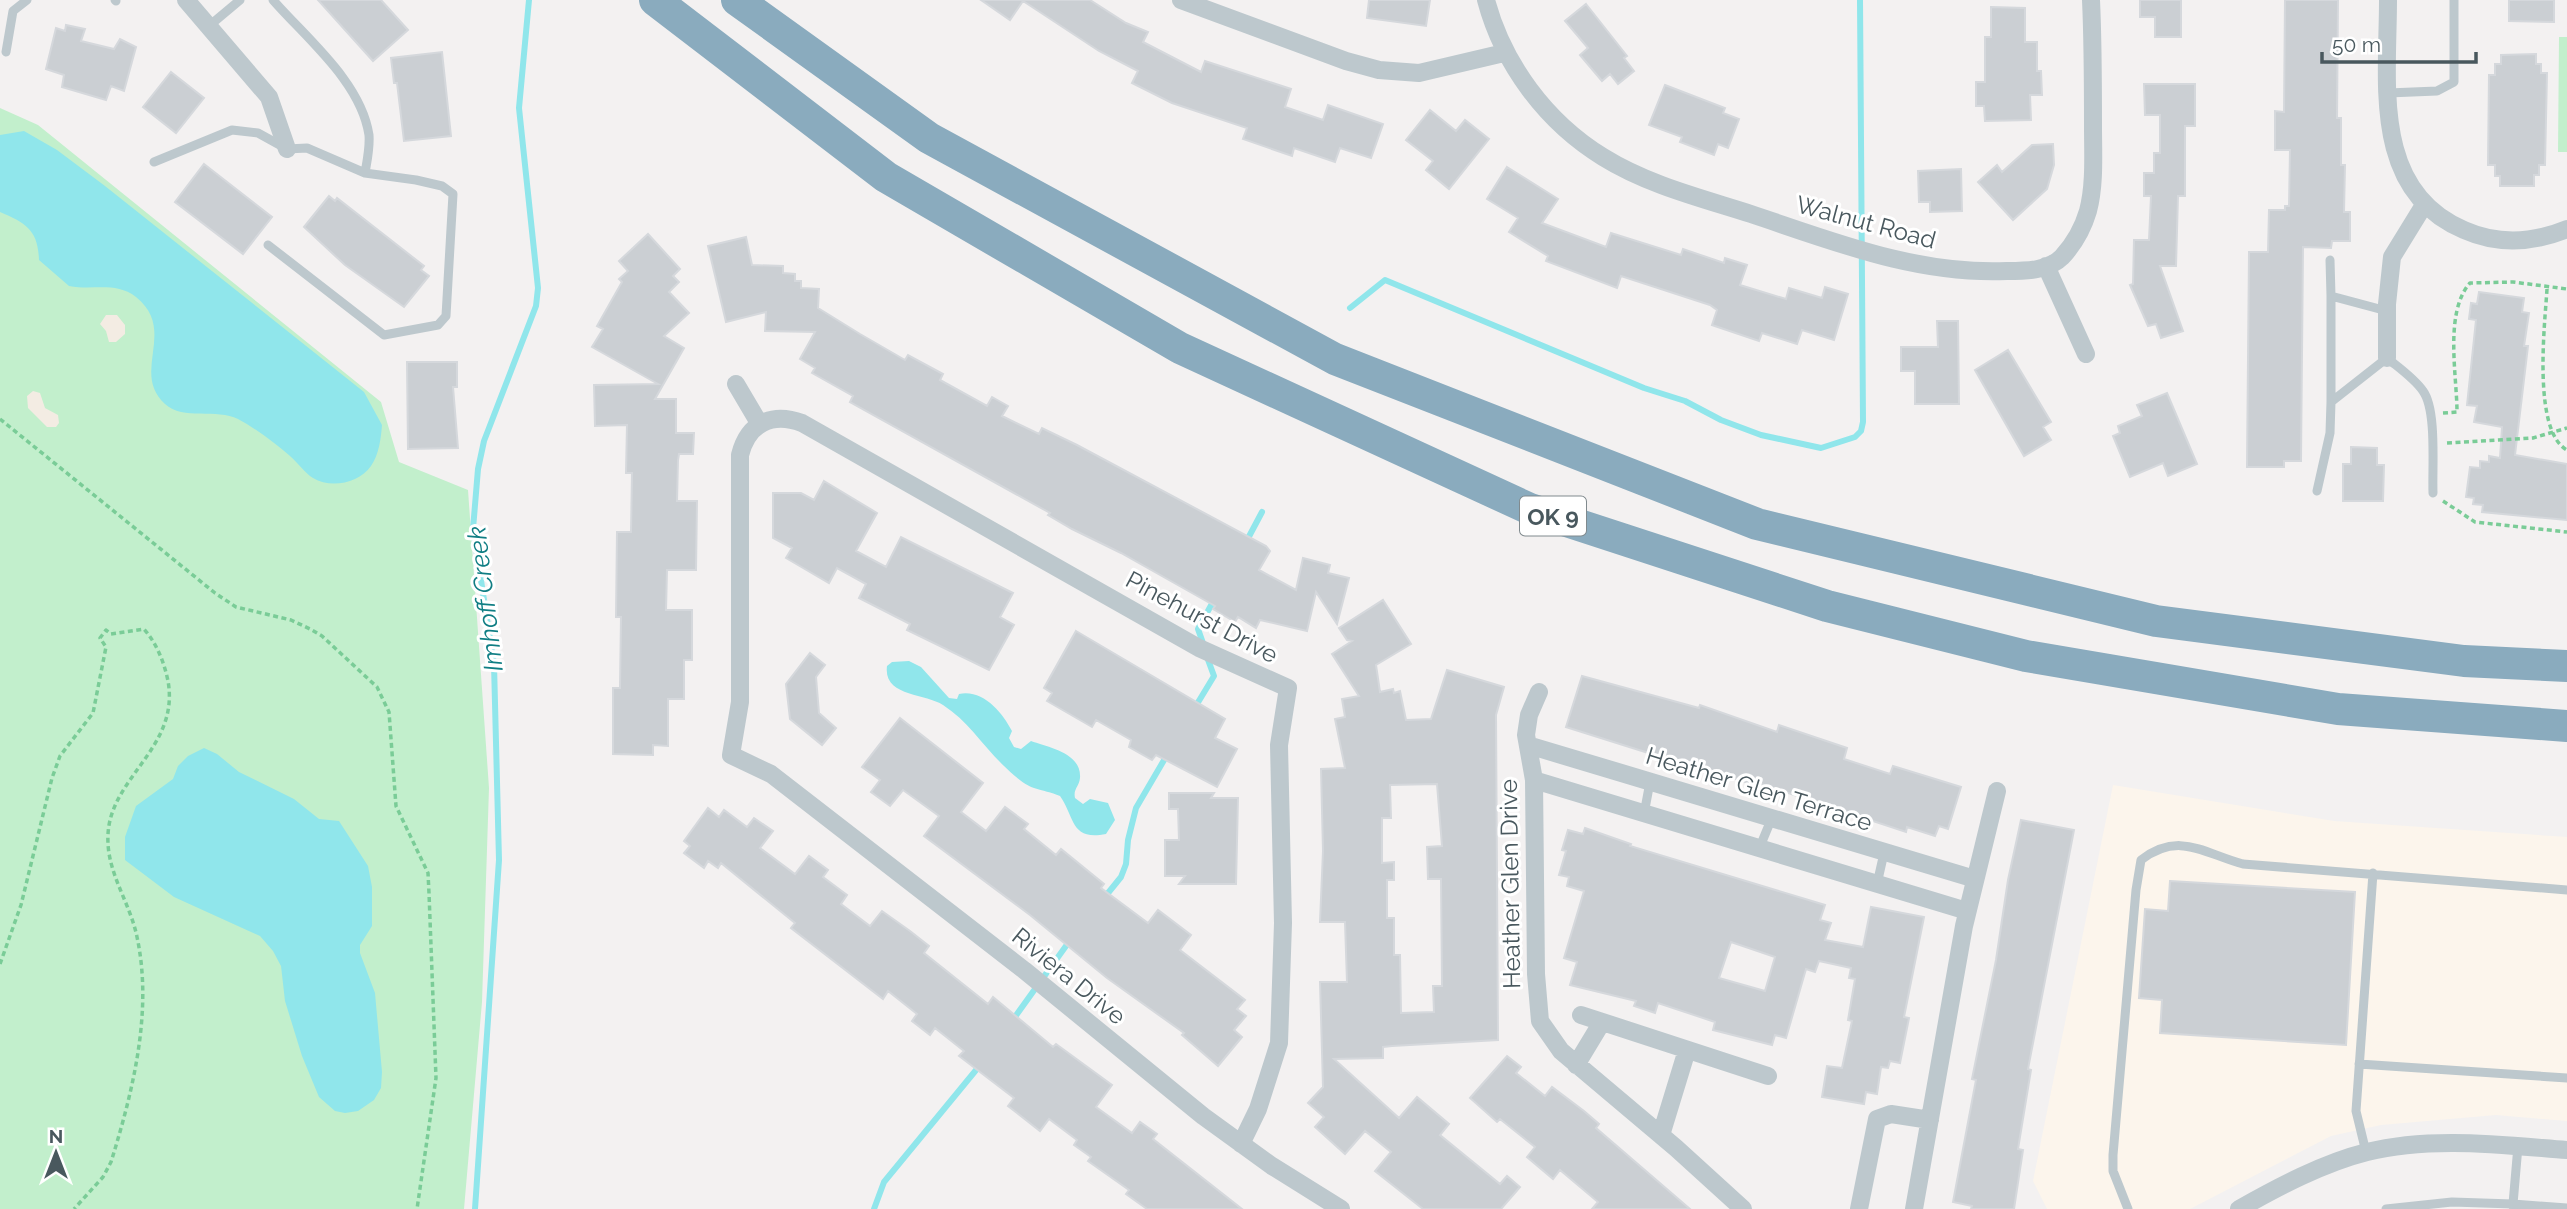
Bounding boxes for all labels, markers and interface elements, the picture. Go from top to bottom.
scale bar [2322,21,2476,65]
text: 50 m [2332,32,2381,57]
street label: Walnut Road [1793,189,1939,255]
road number: OK 9 [1520,496,1586,536]
water label: Imhoff Creek [461,524,509,673]
street label: Pinehurst Drive [1121,565,1283,669]
street label: Heather Glen Terrace [1642,741,1876,837]
street label: Heather Glen Drive [1494,779,1526,989]
street label: Riviera Drive [1006,921,1132,1031]
north arrow [21,1118,91,1188]
text: N [49,1125,63,1147]

